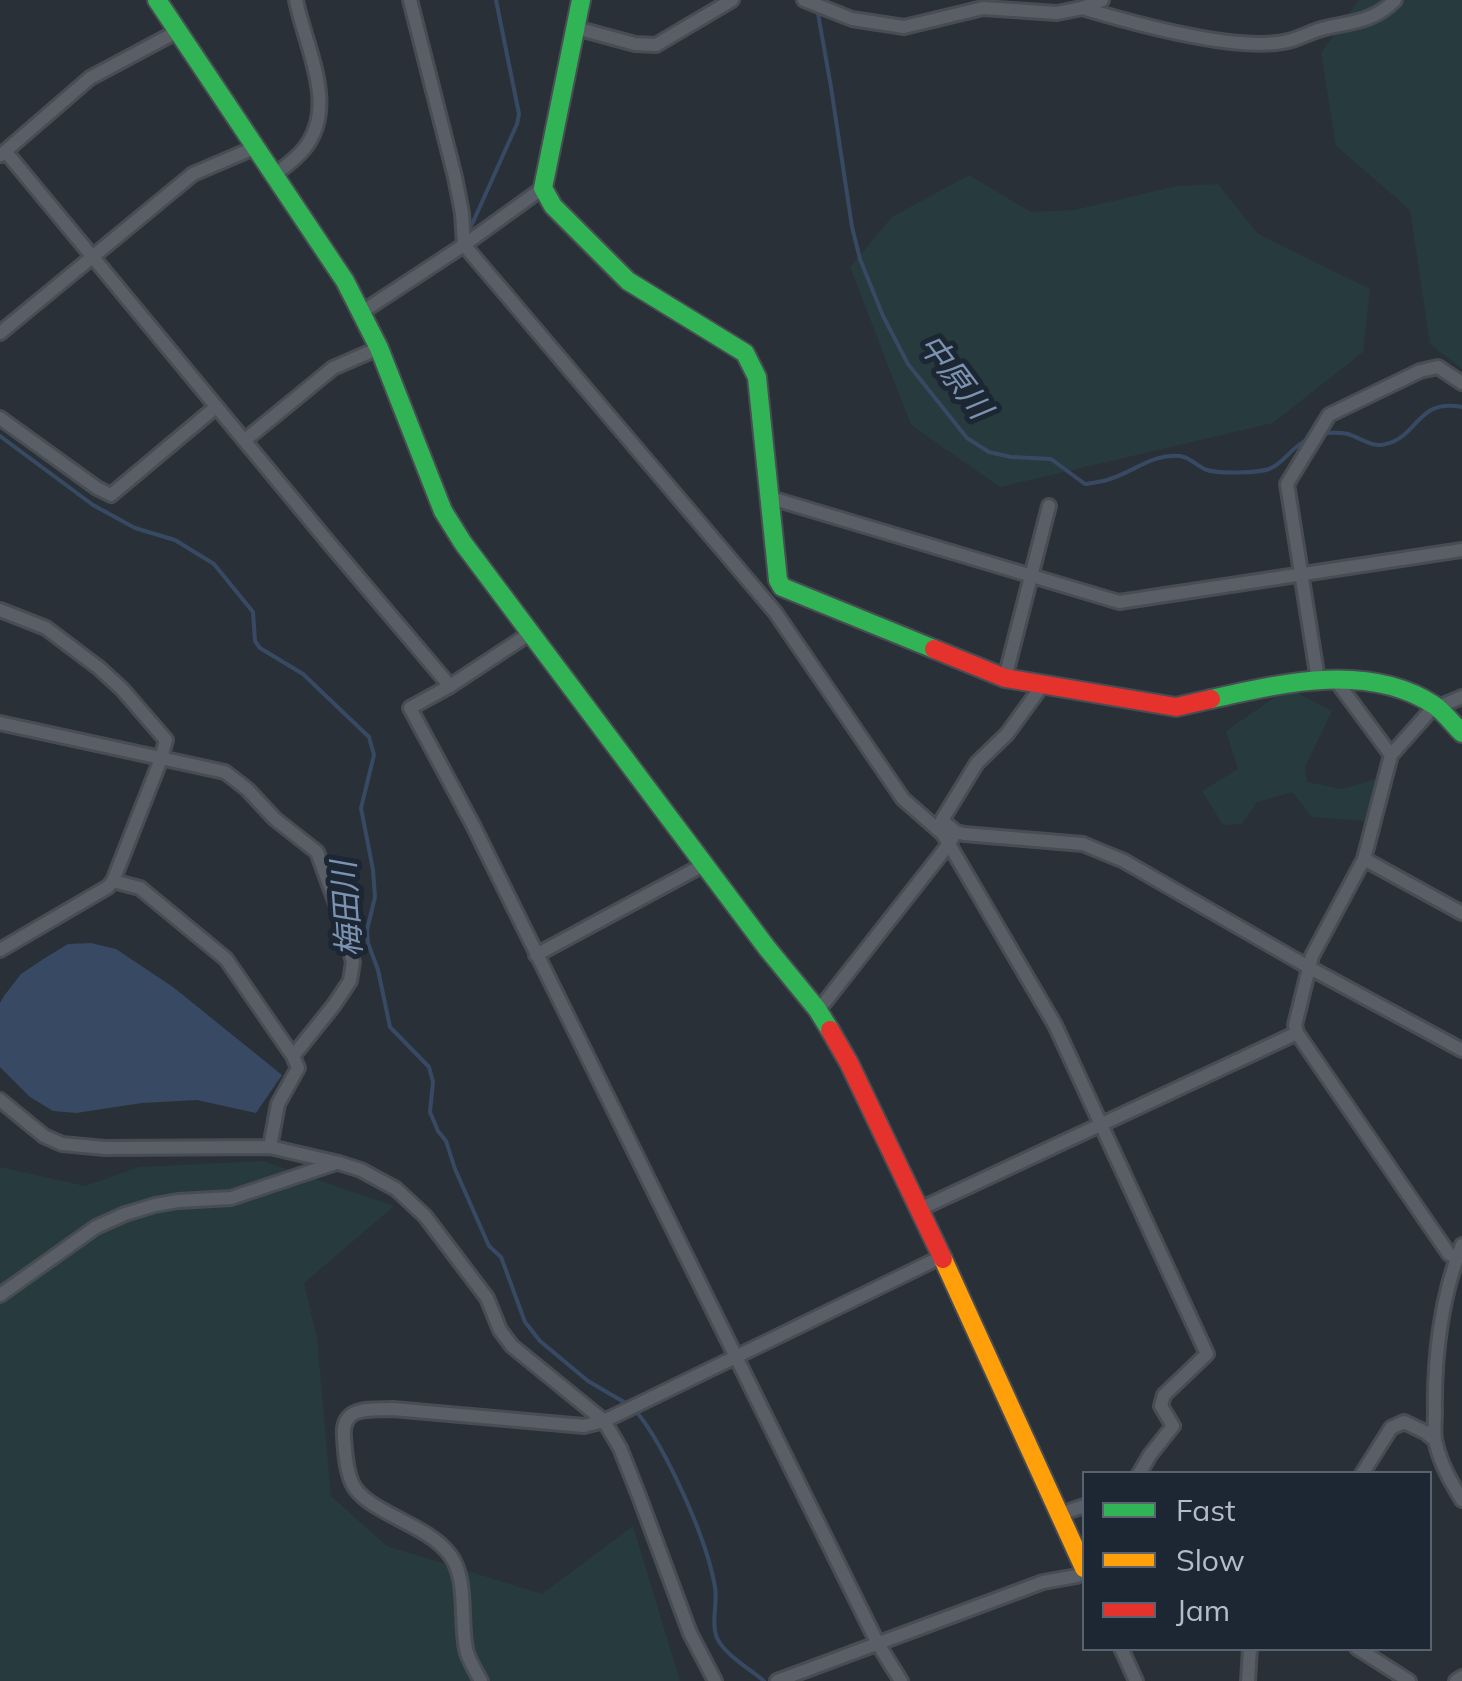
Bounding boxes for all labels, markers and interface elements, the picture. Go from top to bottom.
water label: 中原川 [910,327,998,427]
water label: 梅田川 [325,860,371,958]
legend [1082,1471,1432,1651]
text: Fast [1176,1491,1236,1529]
text: Slow [1176,1541,1245,1579]
text: Jam [1176,1591,1230,1629]

